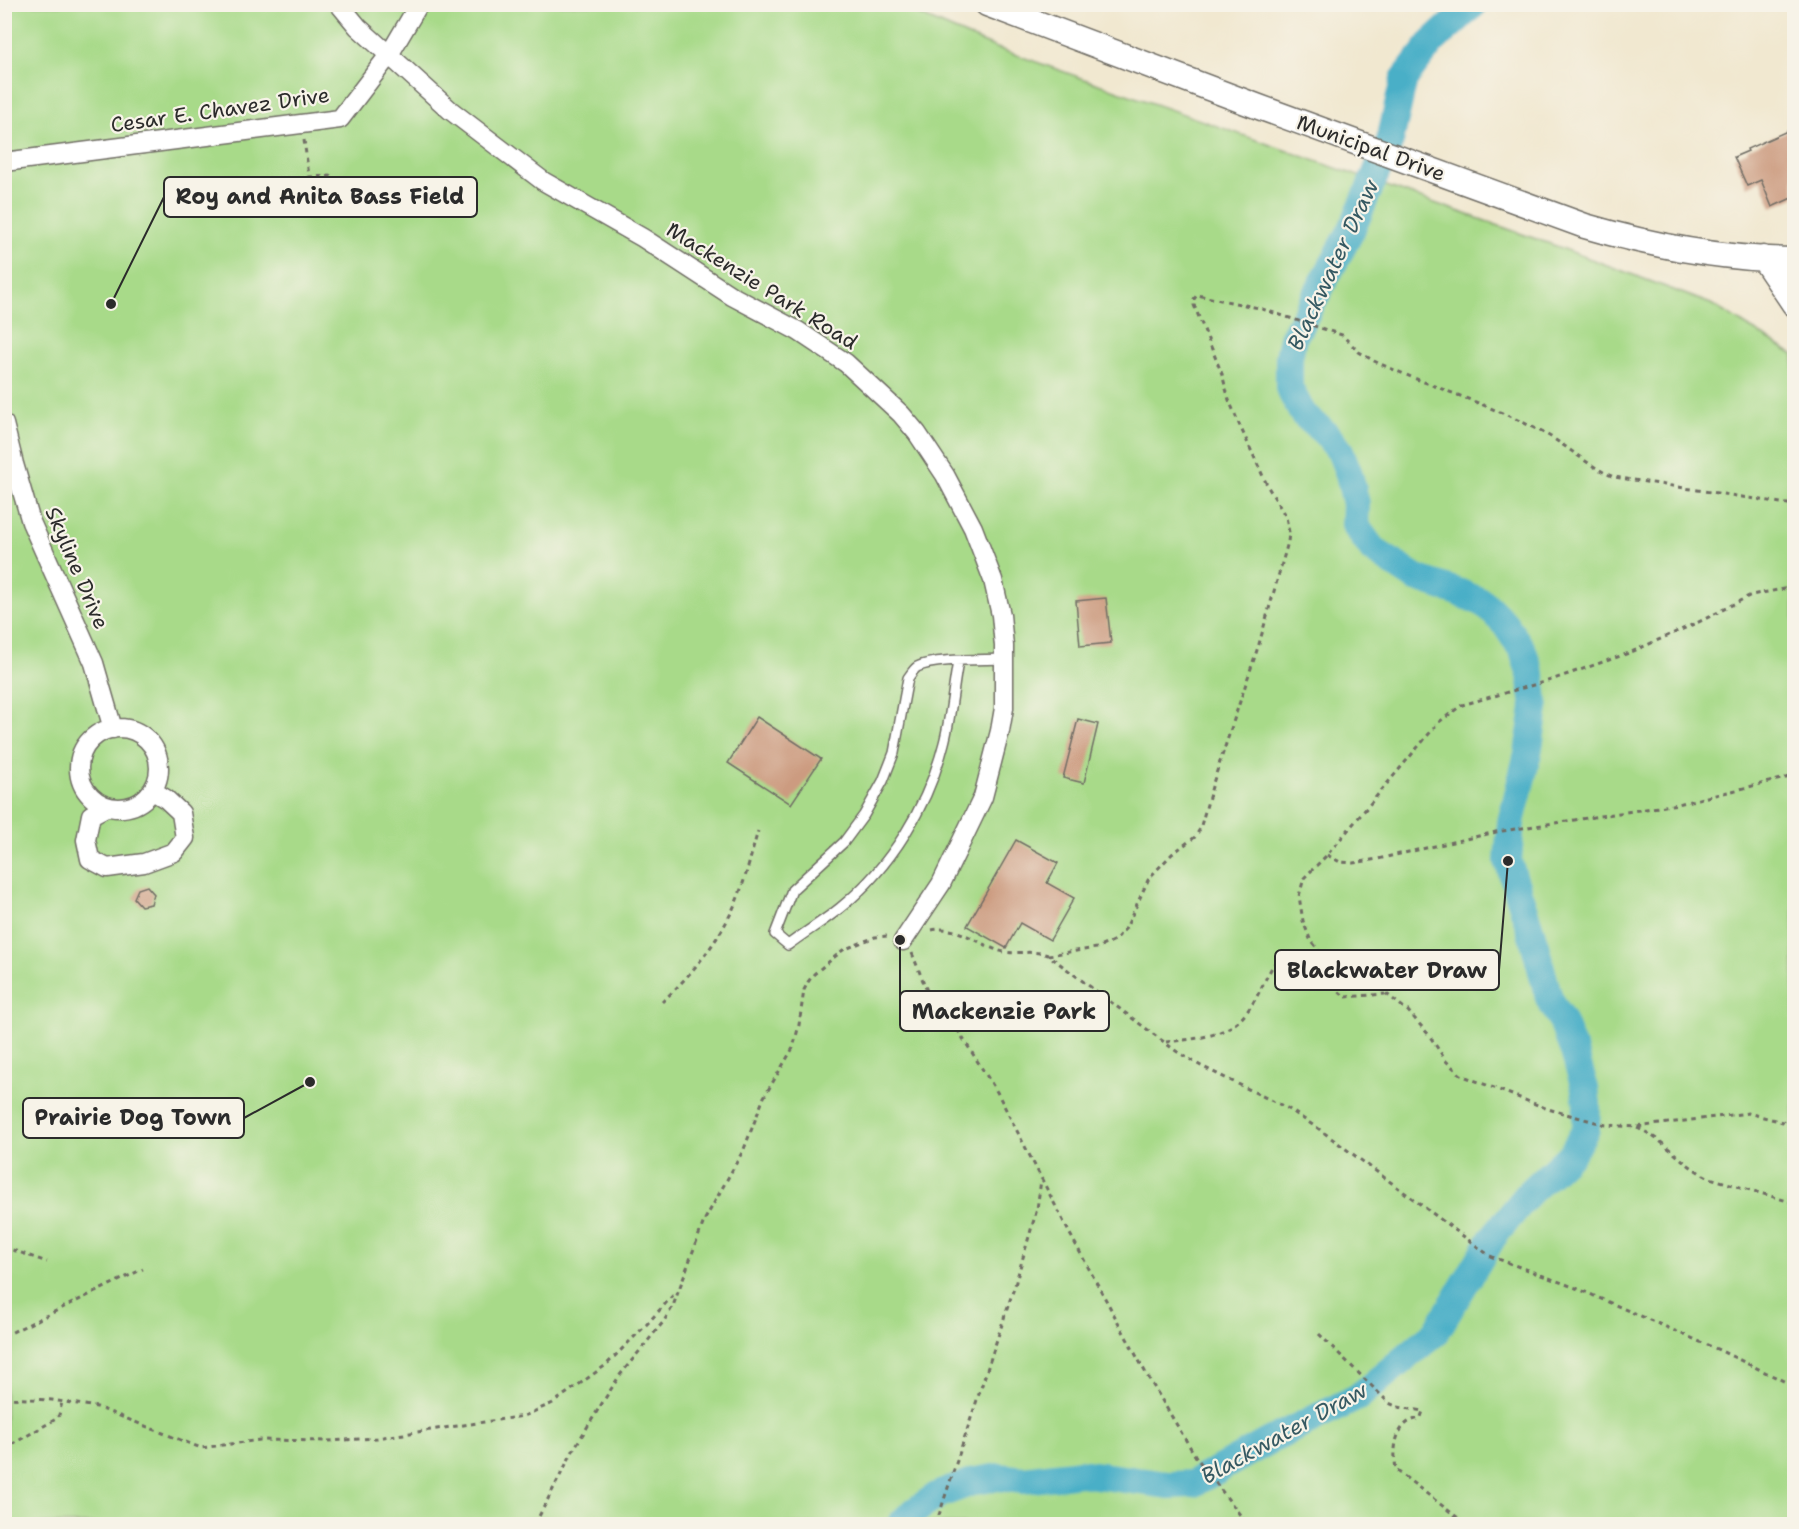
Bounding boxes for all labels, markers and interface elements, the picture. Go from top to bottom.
street label: Cesar E. Chavez Drive [109,81,331,139]
street label: Municipal Drive [1293,108,1449,188]
water label: Blackwater Draw [1281,174,1386,355]
callout: Roy and Anita Bass Field [164,177,477,217]
text: Roy and Anita Bass Field [176,182,464,211]
street label: Mackenzie Park Road [661,216,863,356]
street label: Skyline Drive [39,503,115,633]
callout: Blackwater Draw [1275,950,1499,990]
text: Blackwater Draw [1287,956,1487,985]
callout: Mackenzie Park [900,991,1109,1031]
text: Mackenzie Park [912,997,1096,1026]
callout: Prairie Dog Town [23,1098,244,1138]
text: Prairie Dog Town [35,1103,232,1132]
water label: Blackwater Draw [1196,1375,1373,1491]

